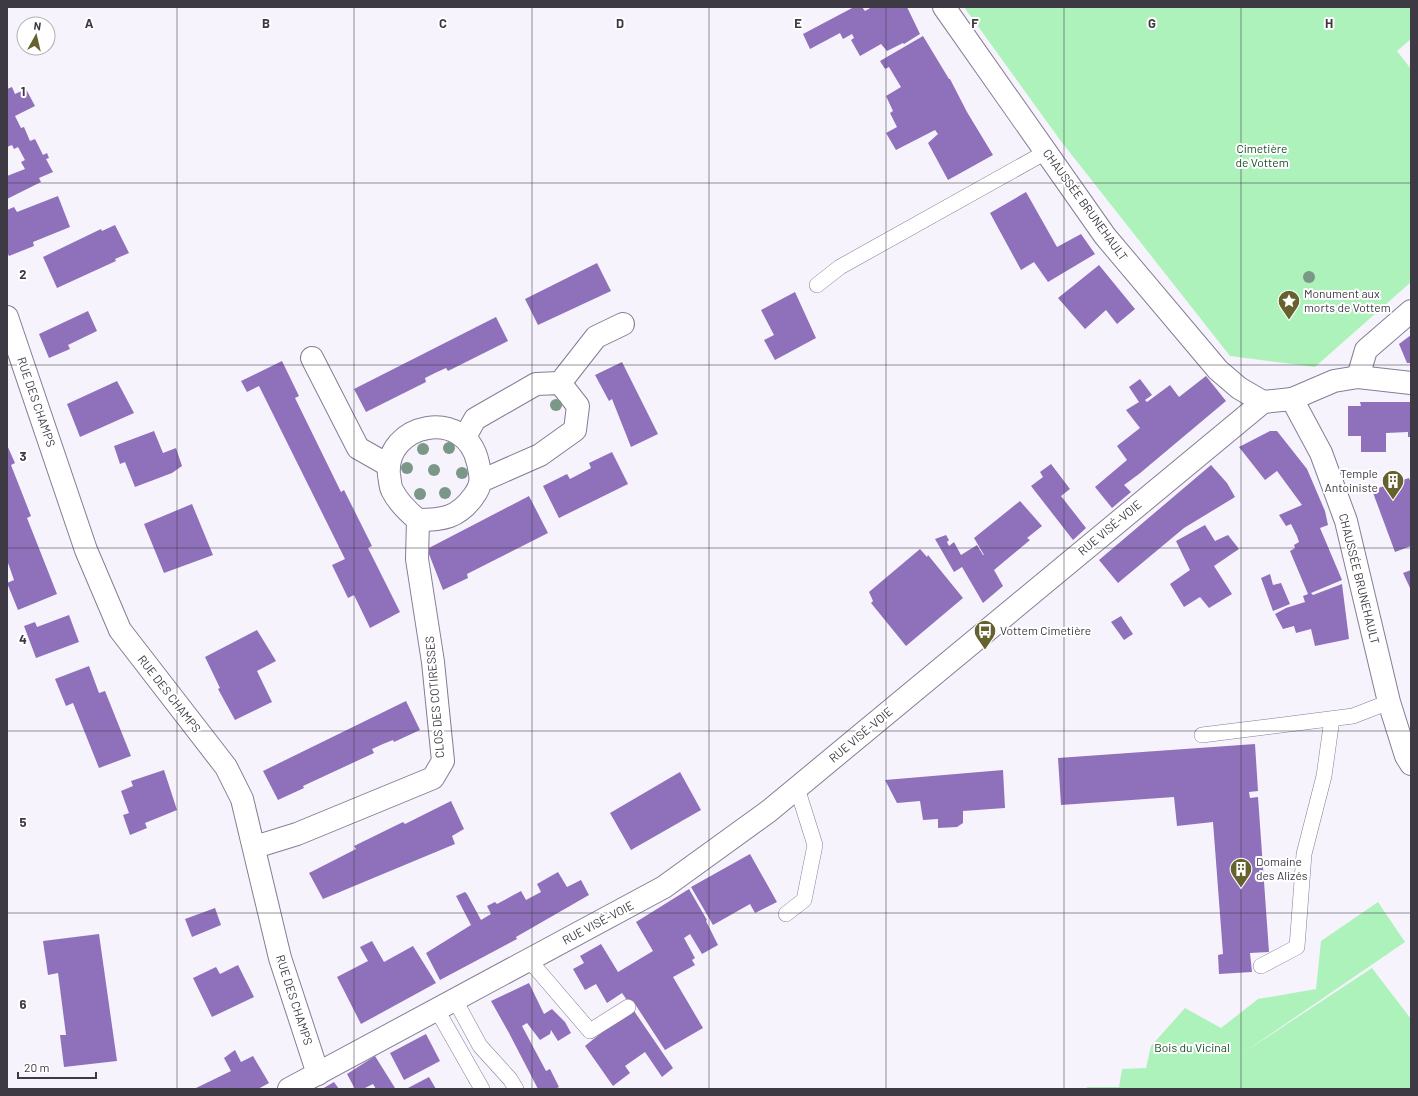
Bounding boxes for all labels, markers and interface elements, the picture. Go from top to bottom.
text: A [85,15,94,31]
text: B [262,15,270,31]
text: C [439,15,447,31]
text: D [616,15,624,31]
text: E [794,15,802,31]
text: F [971,15,979,31]
text: G [1148,15,1156,31]
text: H [1325,15,1333,31]
north arrow [16,16,56,56]
text: N [33,19,42,33]
text: 1 [21,83,25,99]
park label: Cimetière de Vottem [1235,141,1289,169]
street label: CHAUSSÉE BRUNEHAULT [1041,146,1131,263]
text: 2 [19,266,27,282]
place label: Monument aux morts de Vottem [1304,286,1391,314]
place icon: Monument aux morts de Vottem [1276,288,1302,321]
street label: RUE DES CHAMPS [15,355,59,448]
text: 3 [19,448,27,464]
place label: Temple Antoiniste [1325,466,1378,494]
building icon: Temple Antoiniste [1380,468,1406,501]
street label: RUE VISÉ-VOIE [1075,497,1144,558]
street label: CHAUSSÉE BRUNEHAULT [1337,512,1383,646]
bus stop icon: Vottem Cimetière [972,618,998,651]
place label: Vottem Cimetière [1000,623,1091,637]
text: 4 [19,631,27,647]
street label: CLOS DES COTIRESSES [422,635,446,759]
street label: RUE DES CHAMPS [135,652,204,735]
street label: RUE VISÉ-VOIE [826,704,895,765]
text: 5 [19,814,27,830]
place label: Domaine des Alizés [1256,854,1308,882]
building icon: Domaine des Alizés [1228,856,1254,889]
street label: RUE VISÉ-VOIE [560,897,636,947]
street label: RUE DES CHAMPS [274,953,316,1047]
text: 6 [20,996,27,1012]
park label: Bois du Vicinal [1154,1040,1230,1054]
scale bar [18,1054,96,1080]
text: 20 m [24,1060,50,1074]

